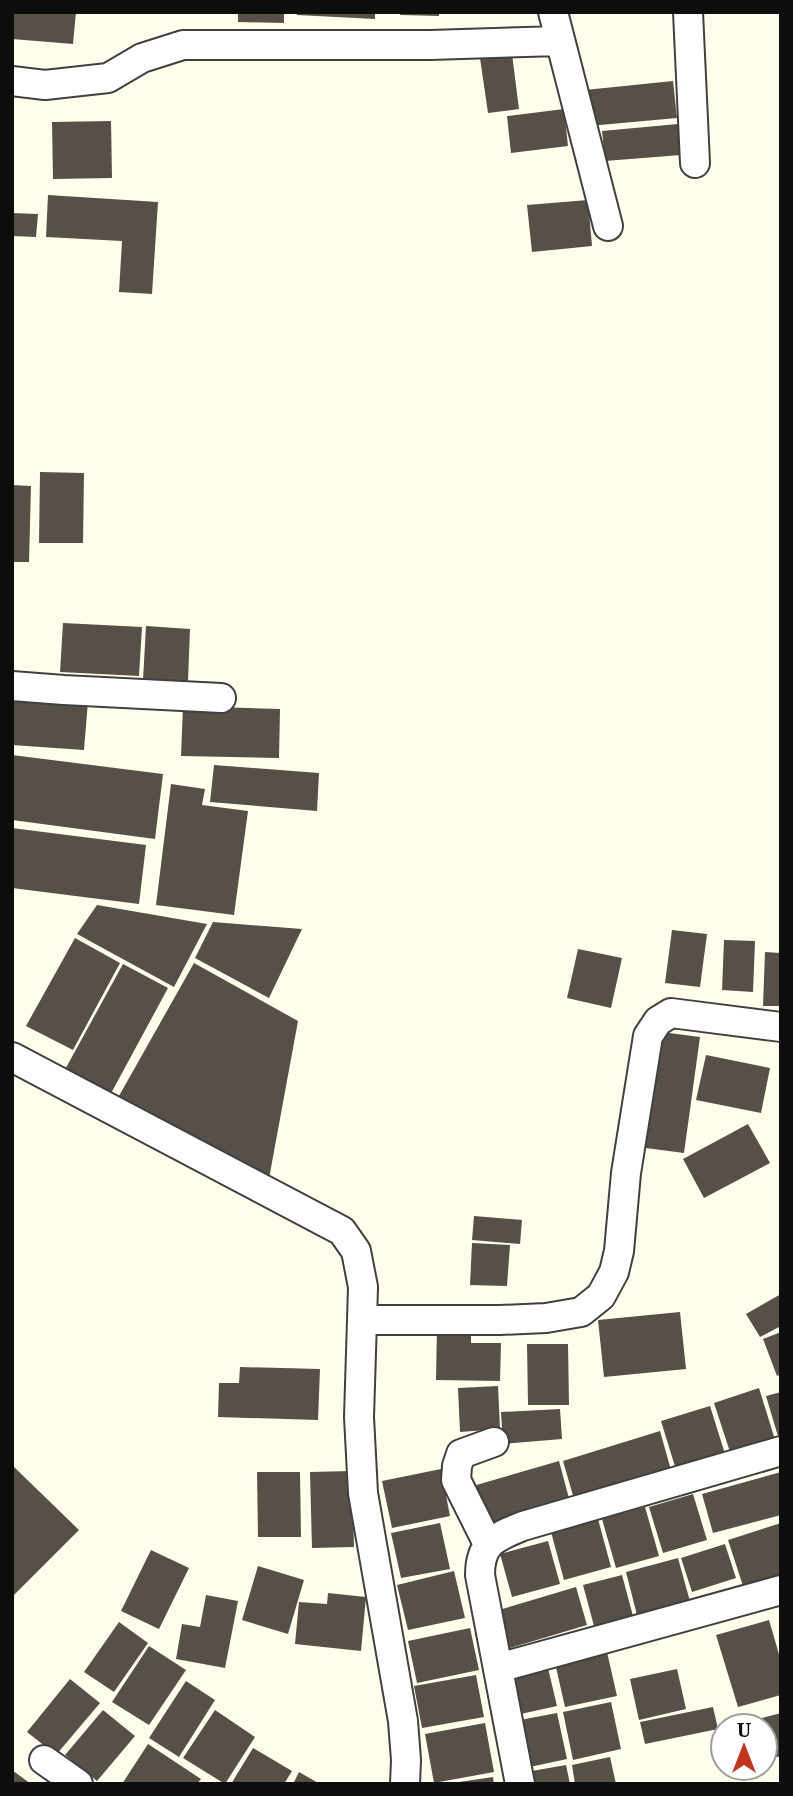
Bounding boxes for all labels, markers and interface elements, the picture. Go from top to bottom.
north arrow [709,1712,779,1782]
text: U [737,1717,751,1743]

